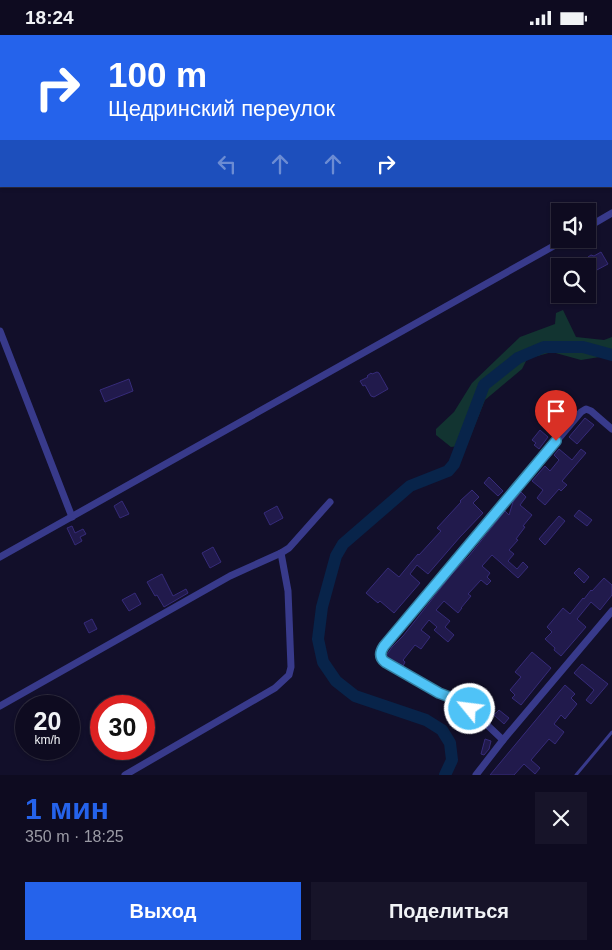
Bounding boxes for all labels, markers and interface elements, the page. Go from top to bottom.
text: 18:24 [25,7,74,28]
icon: right [25,55,90,120]
text: 100 m [108,55,207,94]
text: Щедринский переулок [108,96,335,121]
icon: left [213,150,241,178]
icon: ahead [266,150,294,178]
icon: ahead [319,150,347,178]
icon: right [372,150,400,178]
map controls [551,203,596,303]
button: sound [551,203,596,248]
button: search [551,258,596,303]
pin [535,390,577,441]
icon: arrive [542,397,570,425]
position arrow [443,682,495,734]
speed limit sign: 30 [90,695,155,760]
text: 20 [34,707,61,735]
text: km/h [34,733,61,747]
text: 1 мин [25,792,109,825]
button: close [535,792,587,844]
text: 350 m · 18:25 [25,828,124,845]
button: Выход [25,882,301,940]
button: Поделиться [311,882,587,940]

